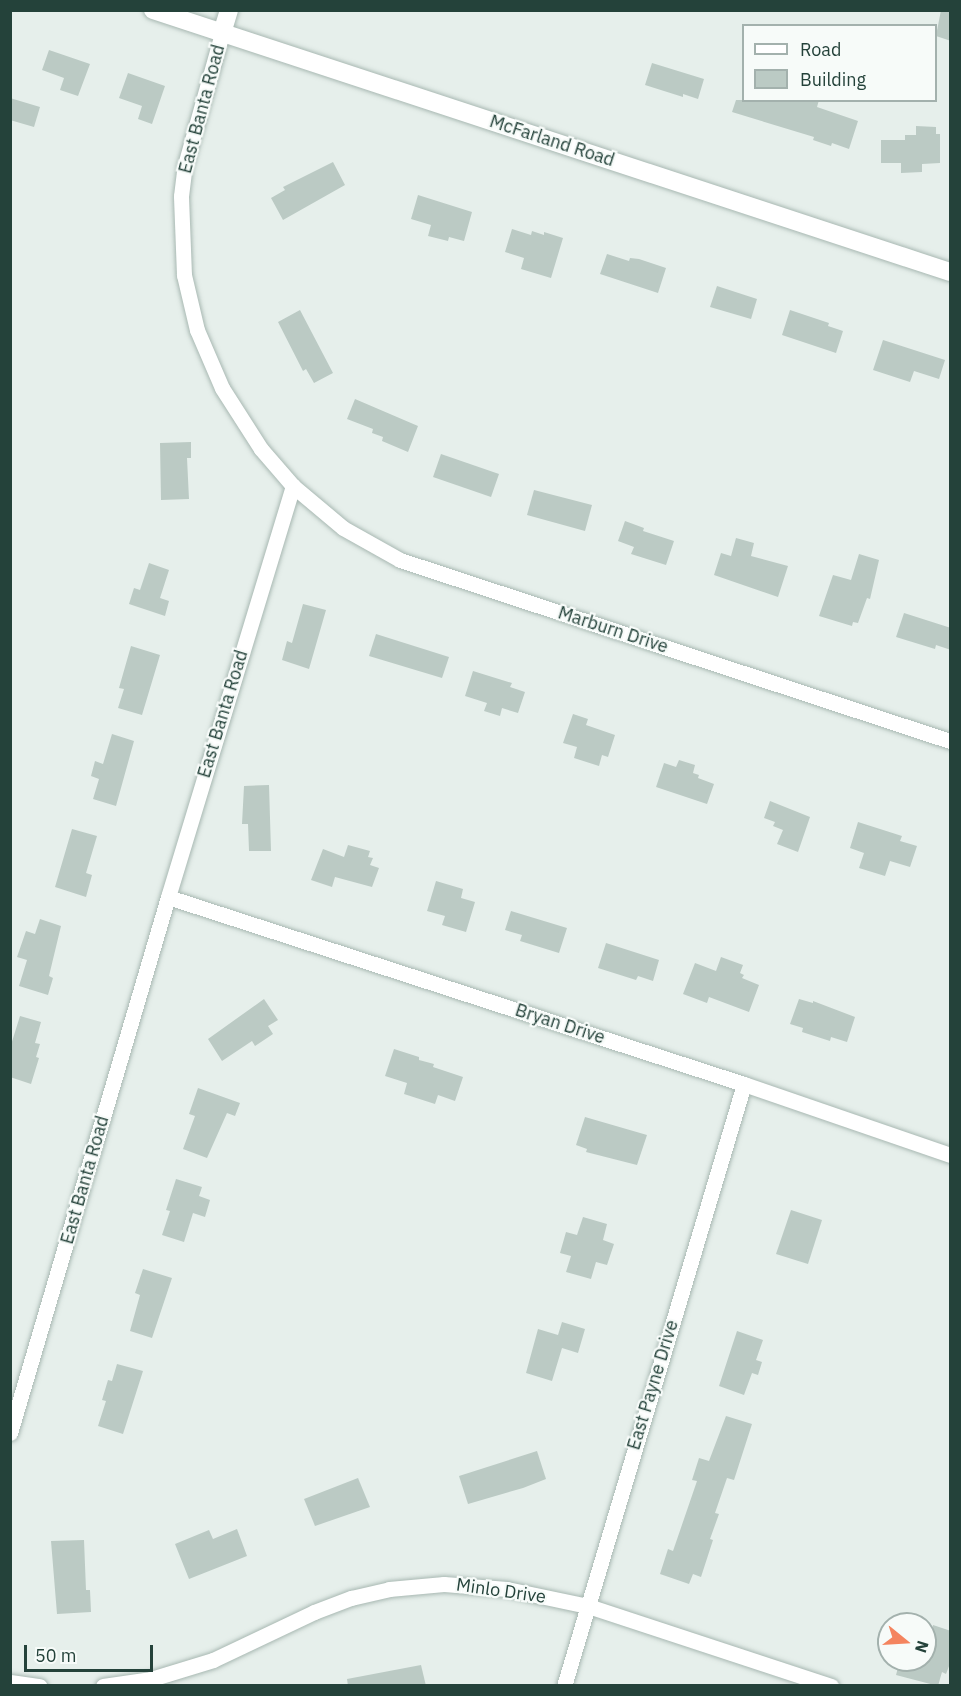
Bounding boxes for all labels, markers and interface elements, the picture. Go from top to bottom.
legend [742,24,937,102]
text: Road [800,38,841,61]
street label: East Banta Road [174,42,230,176]
text: Building [800,68,866,91]
street label: McFarland Road [487,111,617,171]
street label: Marburn Drive [555,602,671,658]
street label: East Banta Road [193,648,253,780]
street label: Bryan Drive [512,999,608,1049]
street label: East Banta Road [56,1113,114,1247]
street label: East Payne Drive [623,1317,683,1453]
street label: Minlo Drive [455,1574,547,1608]
north arrow [877,1612,937,1672]
scale bar [27,1633,156,1671]
text: N [911,1638,934,1656]
text: 50 m [35,1644,77,1667]

